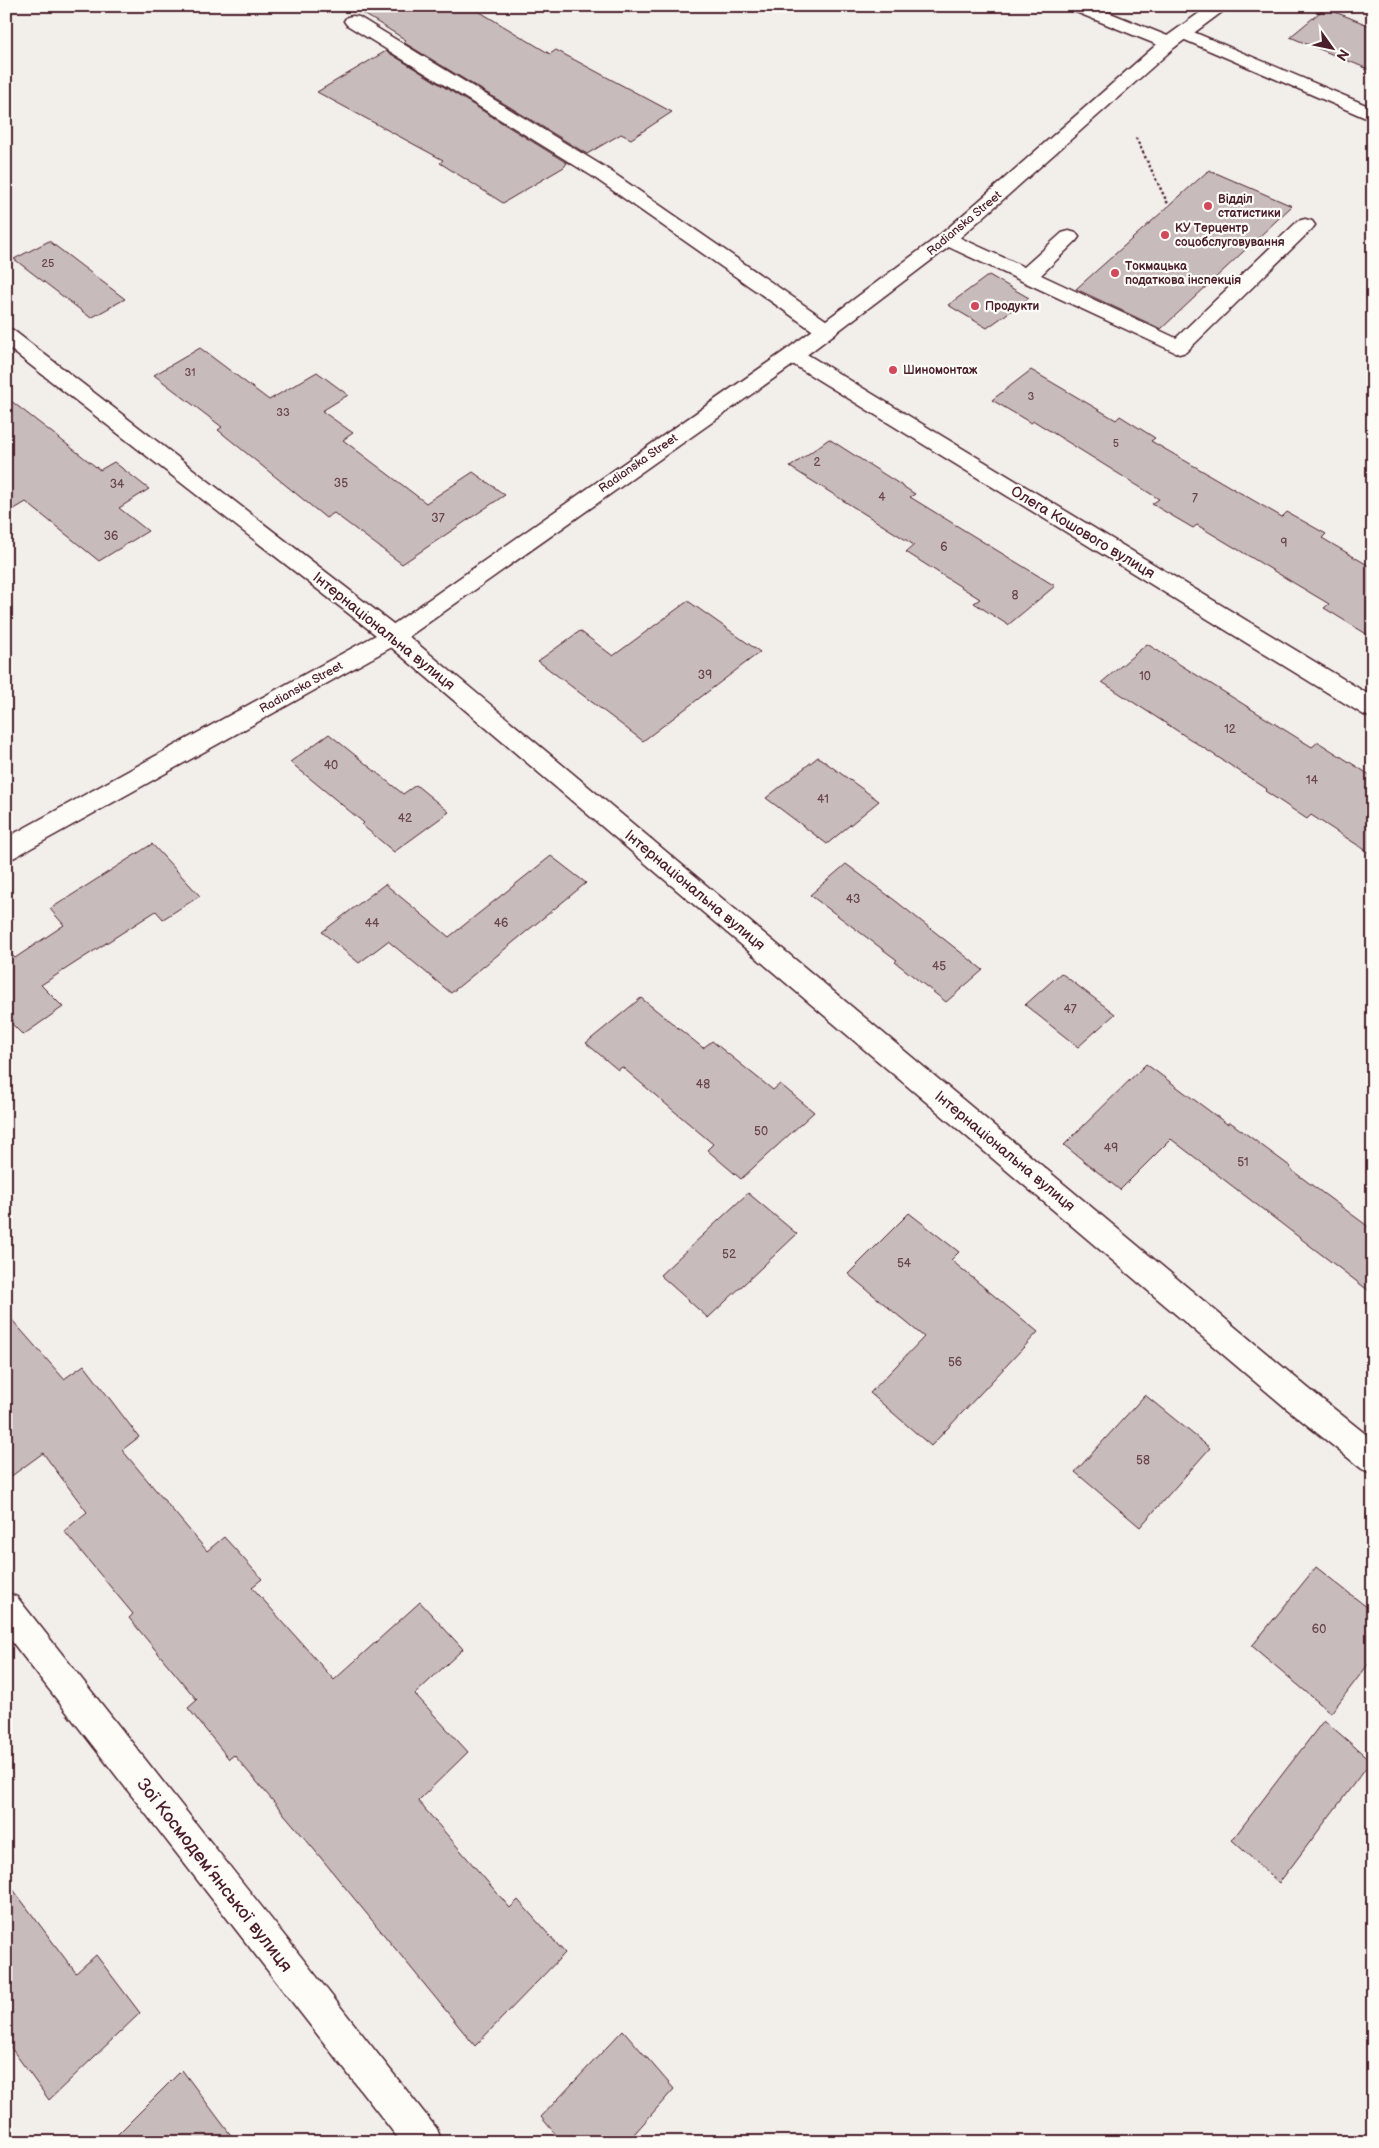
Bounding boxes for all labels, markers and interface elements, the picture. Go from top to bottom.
north arrow [1306,22,1356,72]
text: N [1332,46,1352,64]
street label: Radianska Street [924,188,1005,259]
place label: Відділ статистики [1218,192,1281,221]
marker: Відділ статистики [1202,200,1214,212]
place label: КУ Терцентр соцобслуговування [1175,221,1285,250]
marker: КУ Терцентр соцобслуговування [1159,229,1171,241]
house number: 25 [42,257,54,270]
place label: Токмацька податкова інспекція [1125,259,1241,288]
marker: Токмацька податкова інспекція [1109,267,1121,279]
place label: Продукти [985,299,1040,314]
marker: Продукти [969,300,981,312]
place label: Шиномонтаж [903,363,978,378]
marker: Шиномонтаж [887,364,899,376]
house number: 31 [184,366,196,379]
house number: 3 [1028,390,1035,403]
house number: 33 [276,406,290,419]
street label: Radianska Street [596,430,681,496]
house number: 5 [1113,437,1119,450]
house number: 2 [813,455,821,470]
house number: 35 [334,476,348,491]
house number: 34 [110,477,125,492]
street label: Олега Кошового вулиця [1007,482,1158,583]
house number: 4 [878,490,886,505]
house number: 7 [1192,491,1198,506]
house number: 37 [431,511,445,526]
house number: 36 [104,529,118,544]
house number: 9 [1281,536,1288,551]
house number: 6 [940,540,948,555]
street label: Інтернаціональна вулиця [309,568,459,695]
house number: 8 [1012,588,1019,603]
street label: Radianska Street [257,658,346,717]
house number: 39 [698,668,712,683]
house number: 10 [1139,669,1151,684]
house number: 12 [1224,722,1236,737]
house number: 40 [324,758,338,773]
house number: 14 [1306,773,1319,788]
house number: 41 [817,792,829,807]
house number: 42 [398,811,412,826]
street label: Інтернаціональна вулиця [620,826,769,955]
house number: 43 [846,892,860,907]
house number: 44 [365,916,380,931]
house number: 46 [494,916,508,931]
house number: 45 [932,959,946,974]
house number: 47 [1063,1002,1077,1017]
house number: 48 [696,1077,710,1092]
street label: Інтернаціональна вулиця [930,1087,1079,1216]
house number: 50 [754,1124,768,1139]
house number: 49 [1104,1141,1118,1156]
house number: 51 [1237,1155,1249,1170]
house number: 52 [722,1247,736,1262]
house number: 54 [897,1256,912,1271]
house number: 56 [948,1355,962,1370]
house number: 58 [1136,1453,1150,1468]
house number: 60 [1312,1622,1326,1637]
street label: Зої Космодем’янської вулиця [132,1774,297,1976]

